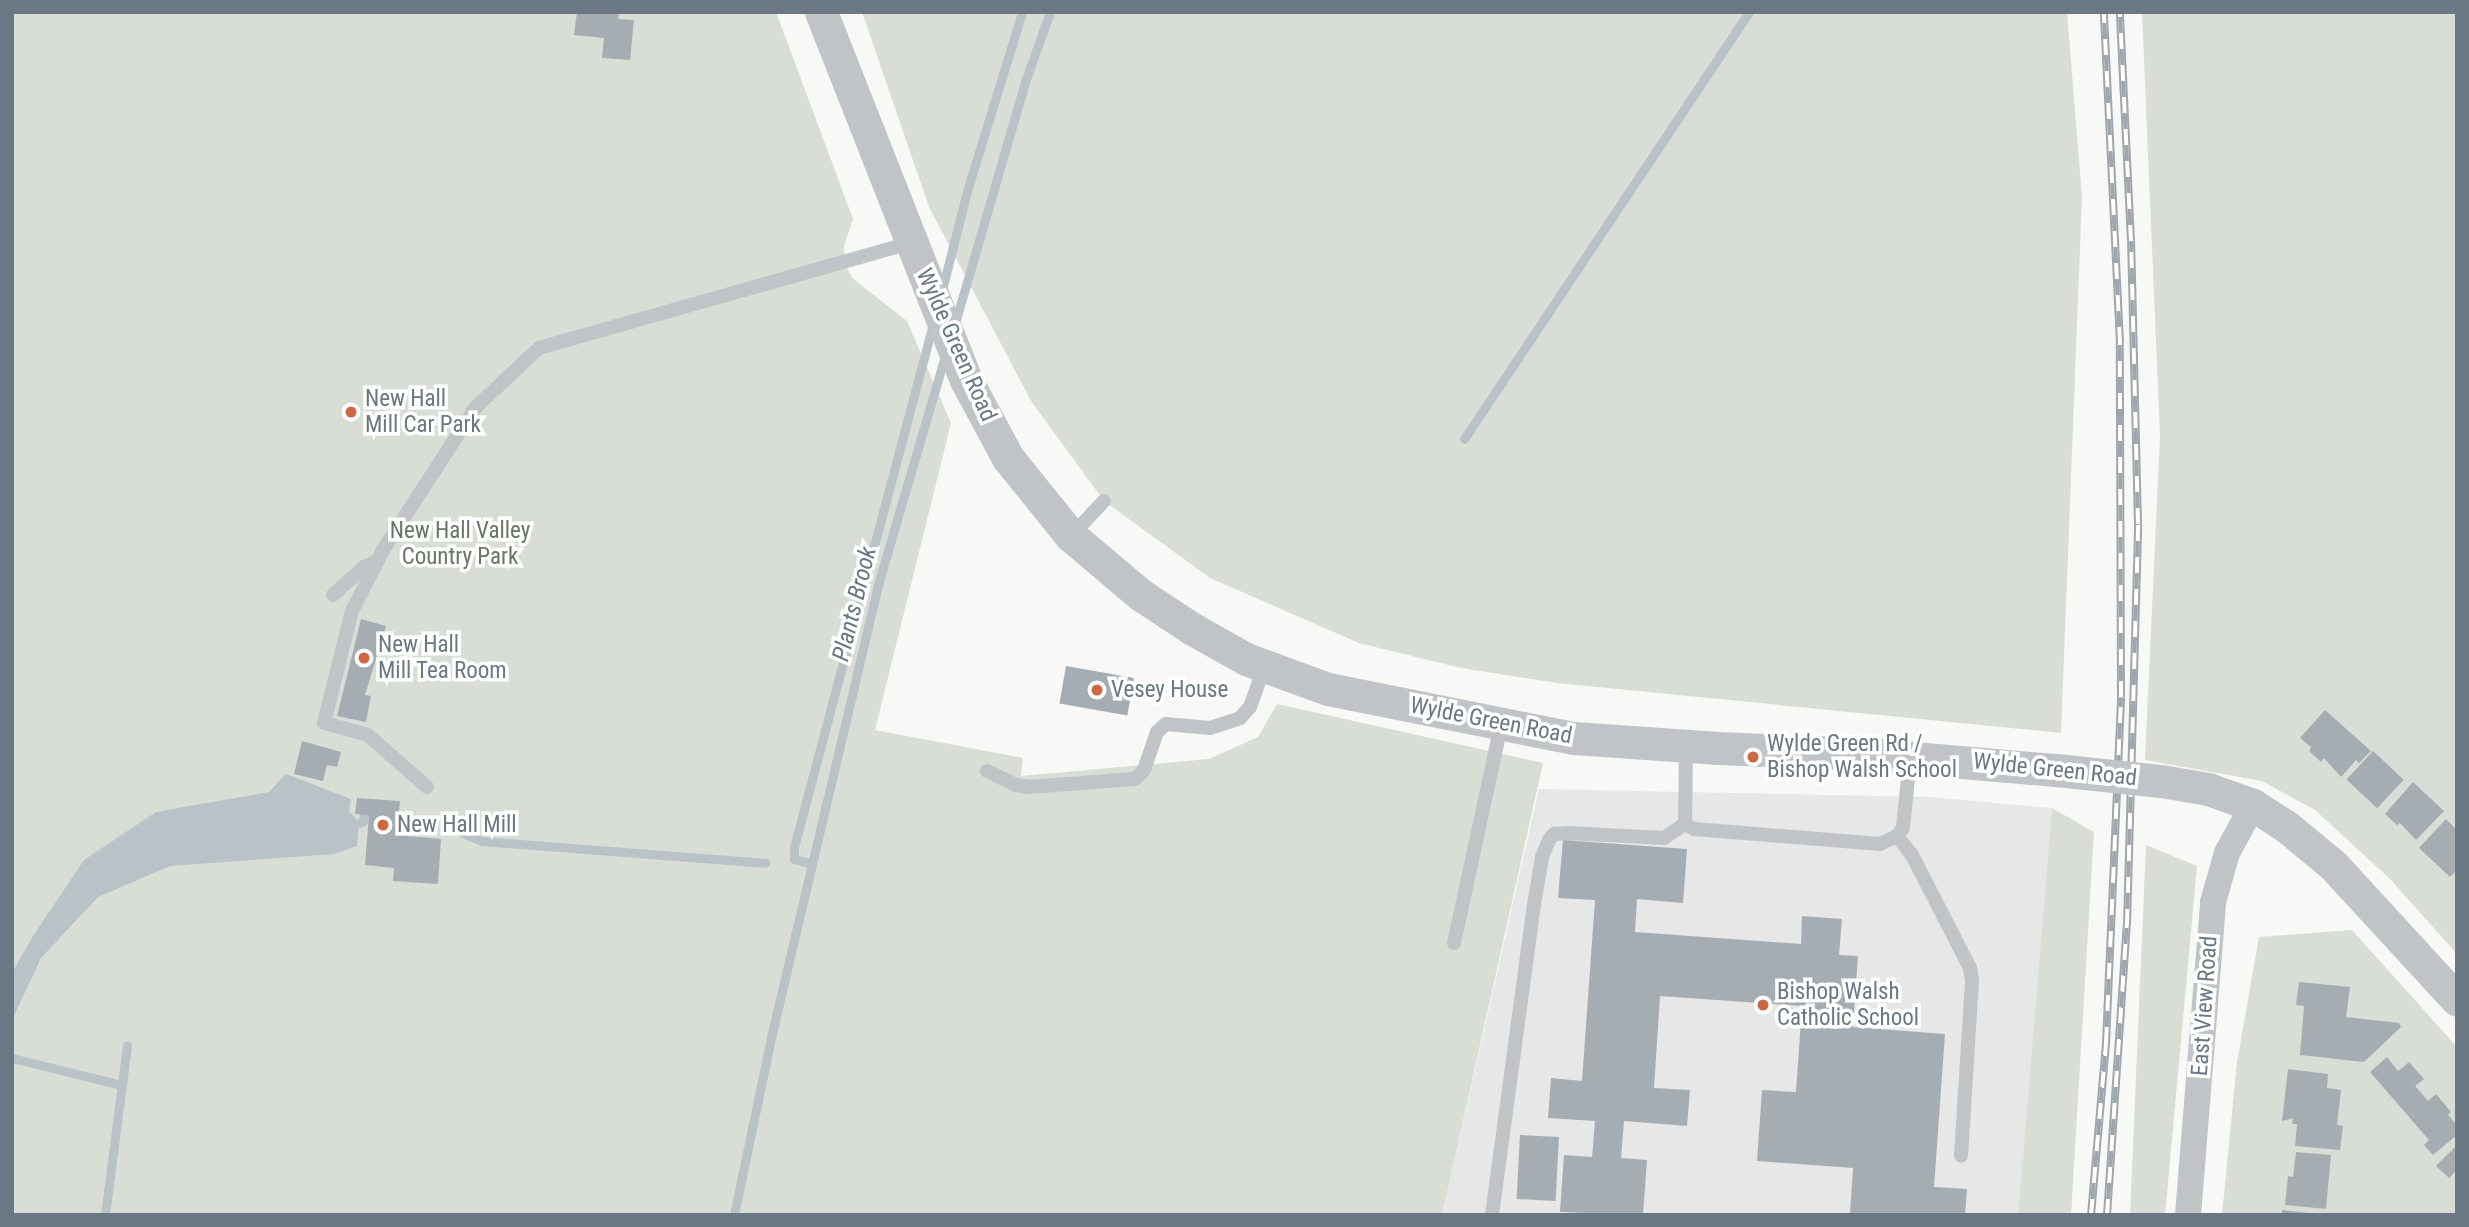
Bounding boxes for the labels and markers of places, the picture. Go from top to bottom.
place label: New Hall Mill Car Park [365,385,481,439]
marker: New Hall Mill Car Park [343,404,359,420]
place label: New Hall Mill Tea Room [378,631,507,685]
marker: New Hall Mill Tea Room [356,650,372,666]
place label: Vesey House [1111,676,1228,704]
marker: Vesey House [1089,682,1105,698]
place label: Wylde Green Rd / Bishop Walsh School [1767,730,1957,784]
marker: Wylde Green Rd / Bishop Walsh School [1745,749,1761,765]
place label: New Hall Mill [397,811,517,839]
marker: New Hall Mill [375,817,391,833]
place label: Bishop Walsh Catholic School [1777,978,1919,1032]
marker: Bishop Walsh Catholic School [1755,997,1771,1013]

